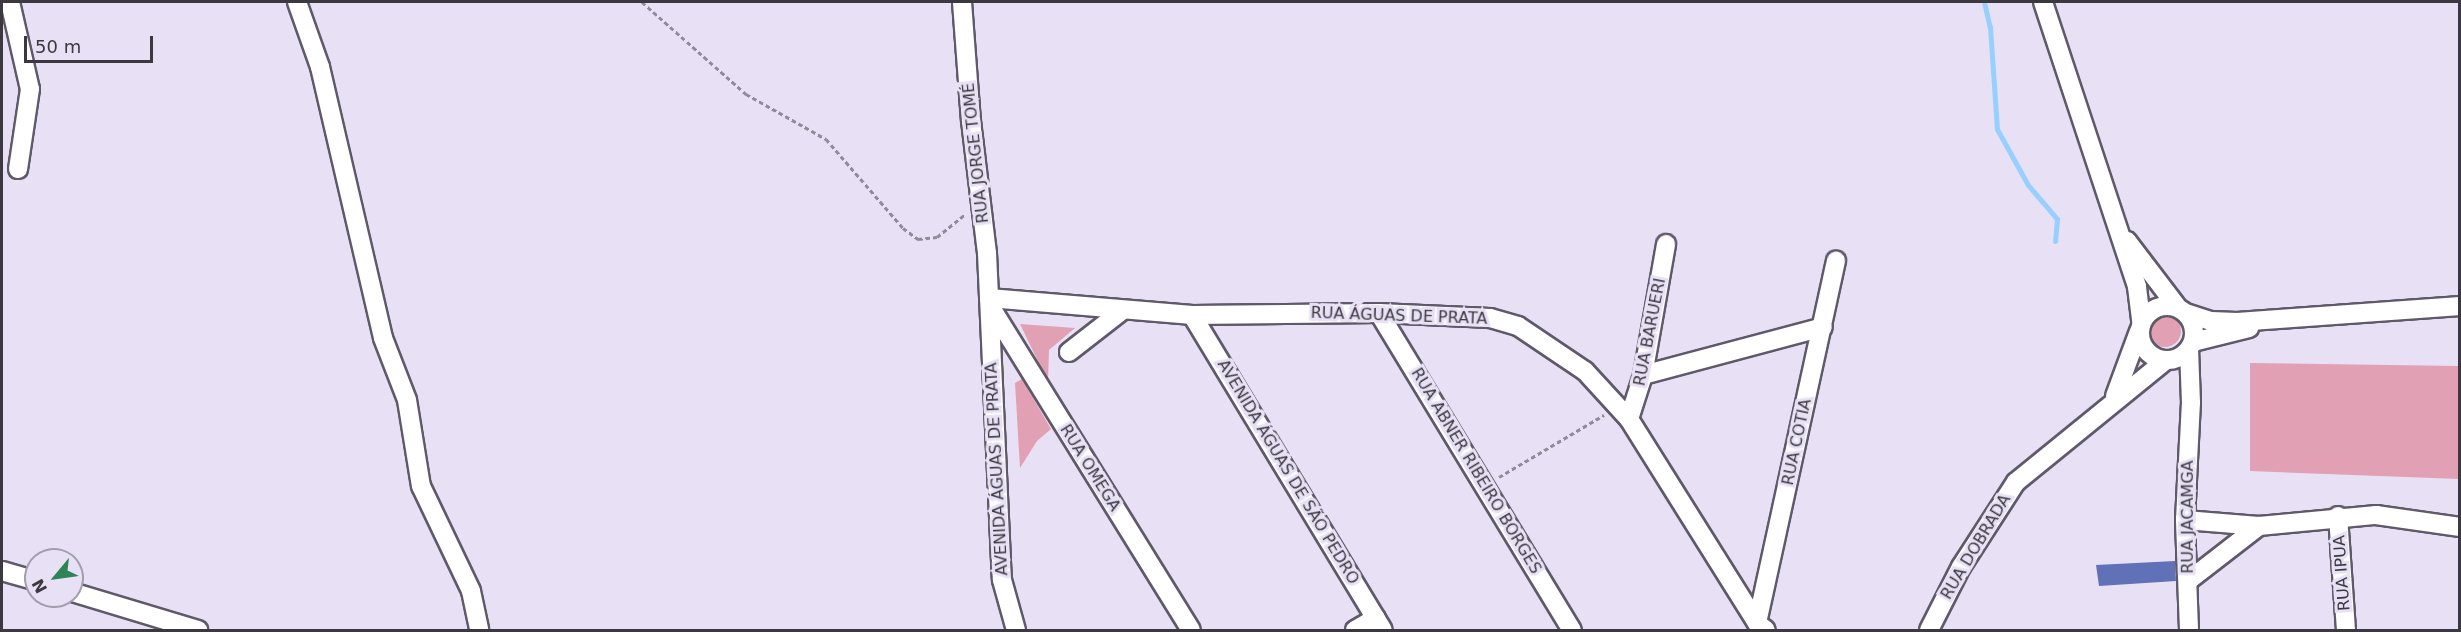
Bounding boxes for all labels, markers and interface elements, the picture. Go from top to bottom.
scale bar [27,24,156,62]
text: 50 m [35,36,81,57]
street label: RUA JORGE TOMÉ [959,82,993,224]
street label: RUA BARUERI [1630,276,1670,388]
street label: RUA ÁGUAS DE PRATA [1310,303,1488,329]
street label: AVENIDA ÁGUAS DE SÃO PEDRO [1213,356,1363,588]
street label: AVENIDA ÁGUAS DE PRATA [982,362,1012,576]
street label: RUA ABNER RIBEIRO BORGES [1407,365,1545,577]
street label: RUA COTIA [1778,397,1816,487]
street label: RUA OMEGA [1056,421,1124,515]
street label: RUA JACAMGA [2178,460,2198,574]
street label: RUA DOBRADA [1937,491,2015,603]
street label: RUA IPUA [2330,534,2354,612]
north arrow [24,548,84,608]
text: N [28,576,51,596]

